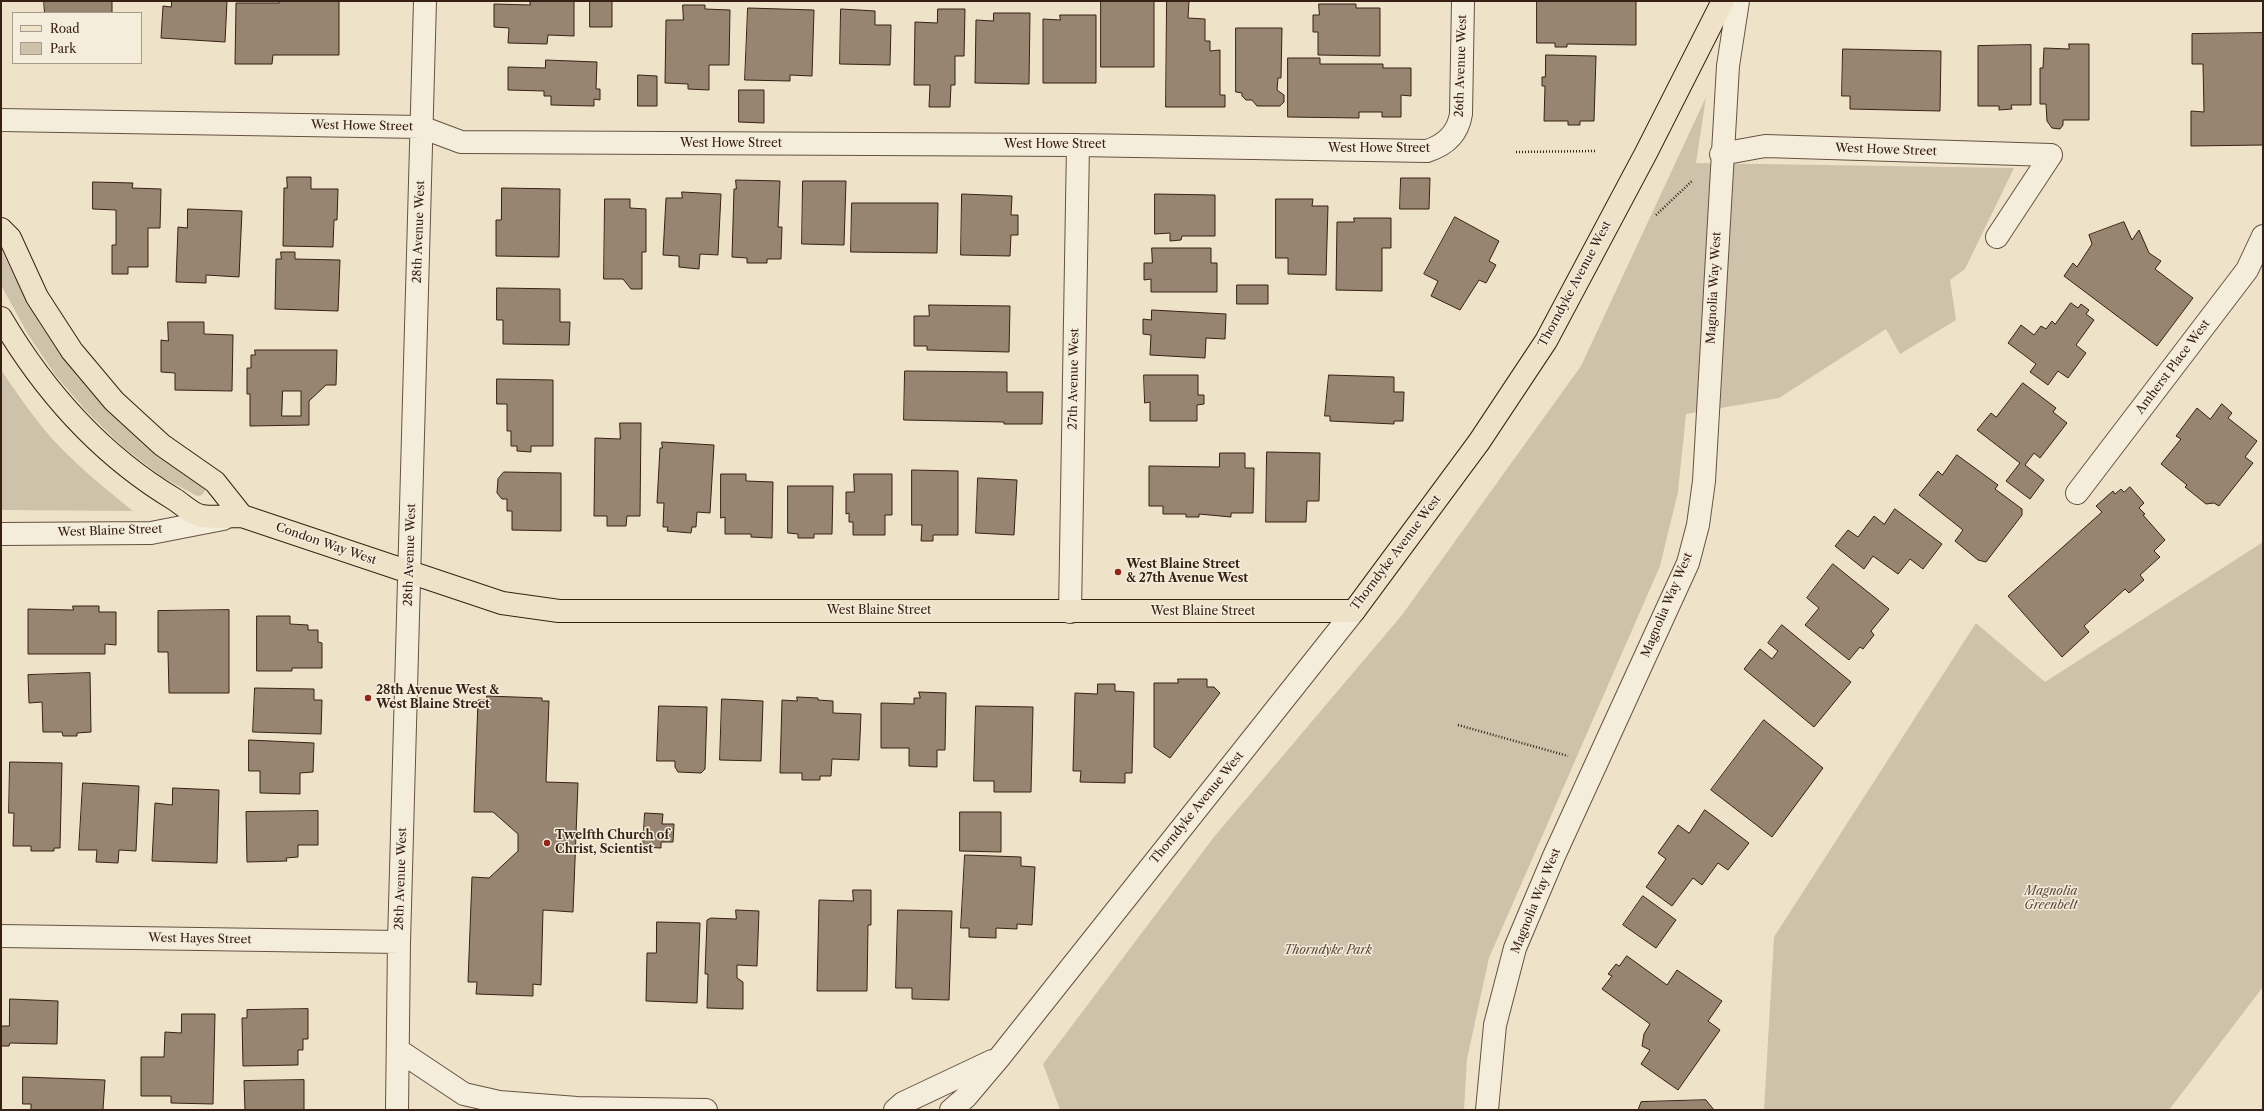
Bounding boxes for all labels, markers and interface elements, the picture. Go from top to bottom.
legend [12,12,142,64]
street label: 26th Avenue West [1452,14,1470,118]
text: Road [50,21,80,36]
text: Park [50,41,76,56]
street label: West Howe Street [311,118,413,134]
street label: West Howe Street [680,137,782,151]
street label: West Howe Street [1004,138,1106,152]
street label: West Howe Street [1835,141,1937,159]
street label: West Howe Street [1328,142,1430,156]
street label: 28th Avenue West [410,180,428,284]
street label: Thorndyke Avenue West [1536,219,1614,349]
street label: Magnolia Way West [1704,231,1724,345]
street label: Amherst Place West [2133,317,2213,417]
street label: 27th Avenue West [1066,328,1082,430]
street label: Thorndyke Avenue West [1348,492,1444,614]
street label: 28th Avenue West [401,503,419,607]
street label: Condon Way West [274,520,378,568]
street label: West Blaine Street [57,522,163,540]
street label: Magnolia Way West [1638,550,1696,660]
place label: West Blaine Street & 27th Avenue West [1126,558,1248,586]
marker: West Blaine Street & 27th Avenue West [1113,567,1123,577]
street label: West Blaine Street [827,604,931,618]
street label: West Blaine Street [1151,605,1255,619]
place label: 28th Avenue West & West Blaine Street [376,684,499,712]
marker: 28th Avenue West & West Blaine Street [363,693,373,703]
street label: Thorndyke Avenue West [1147,749,1247,867]
street label: 28th Avenue West [392,827,410,931]
place label: Twelfth Church of Christ, Scientist [555,829,669,857]
marker: Twelfth Church of Christ, Scientist [542,838,552,848]
street label: Magnolia Way West [1508,846,1564,956]
park label: Magnolia Greenbelt [2024,885,2078,913]
street label: West Hayes Street [148,931,252,947]
park label: Thorndyke Park [1284,944,1372,958]

